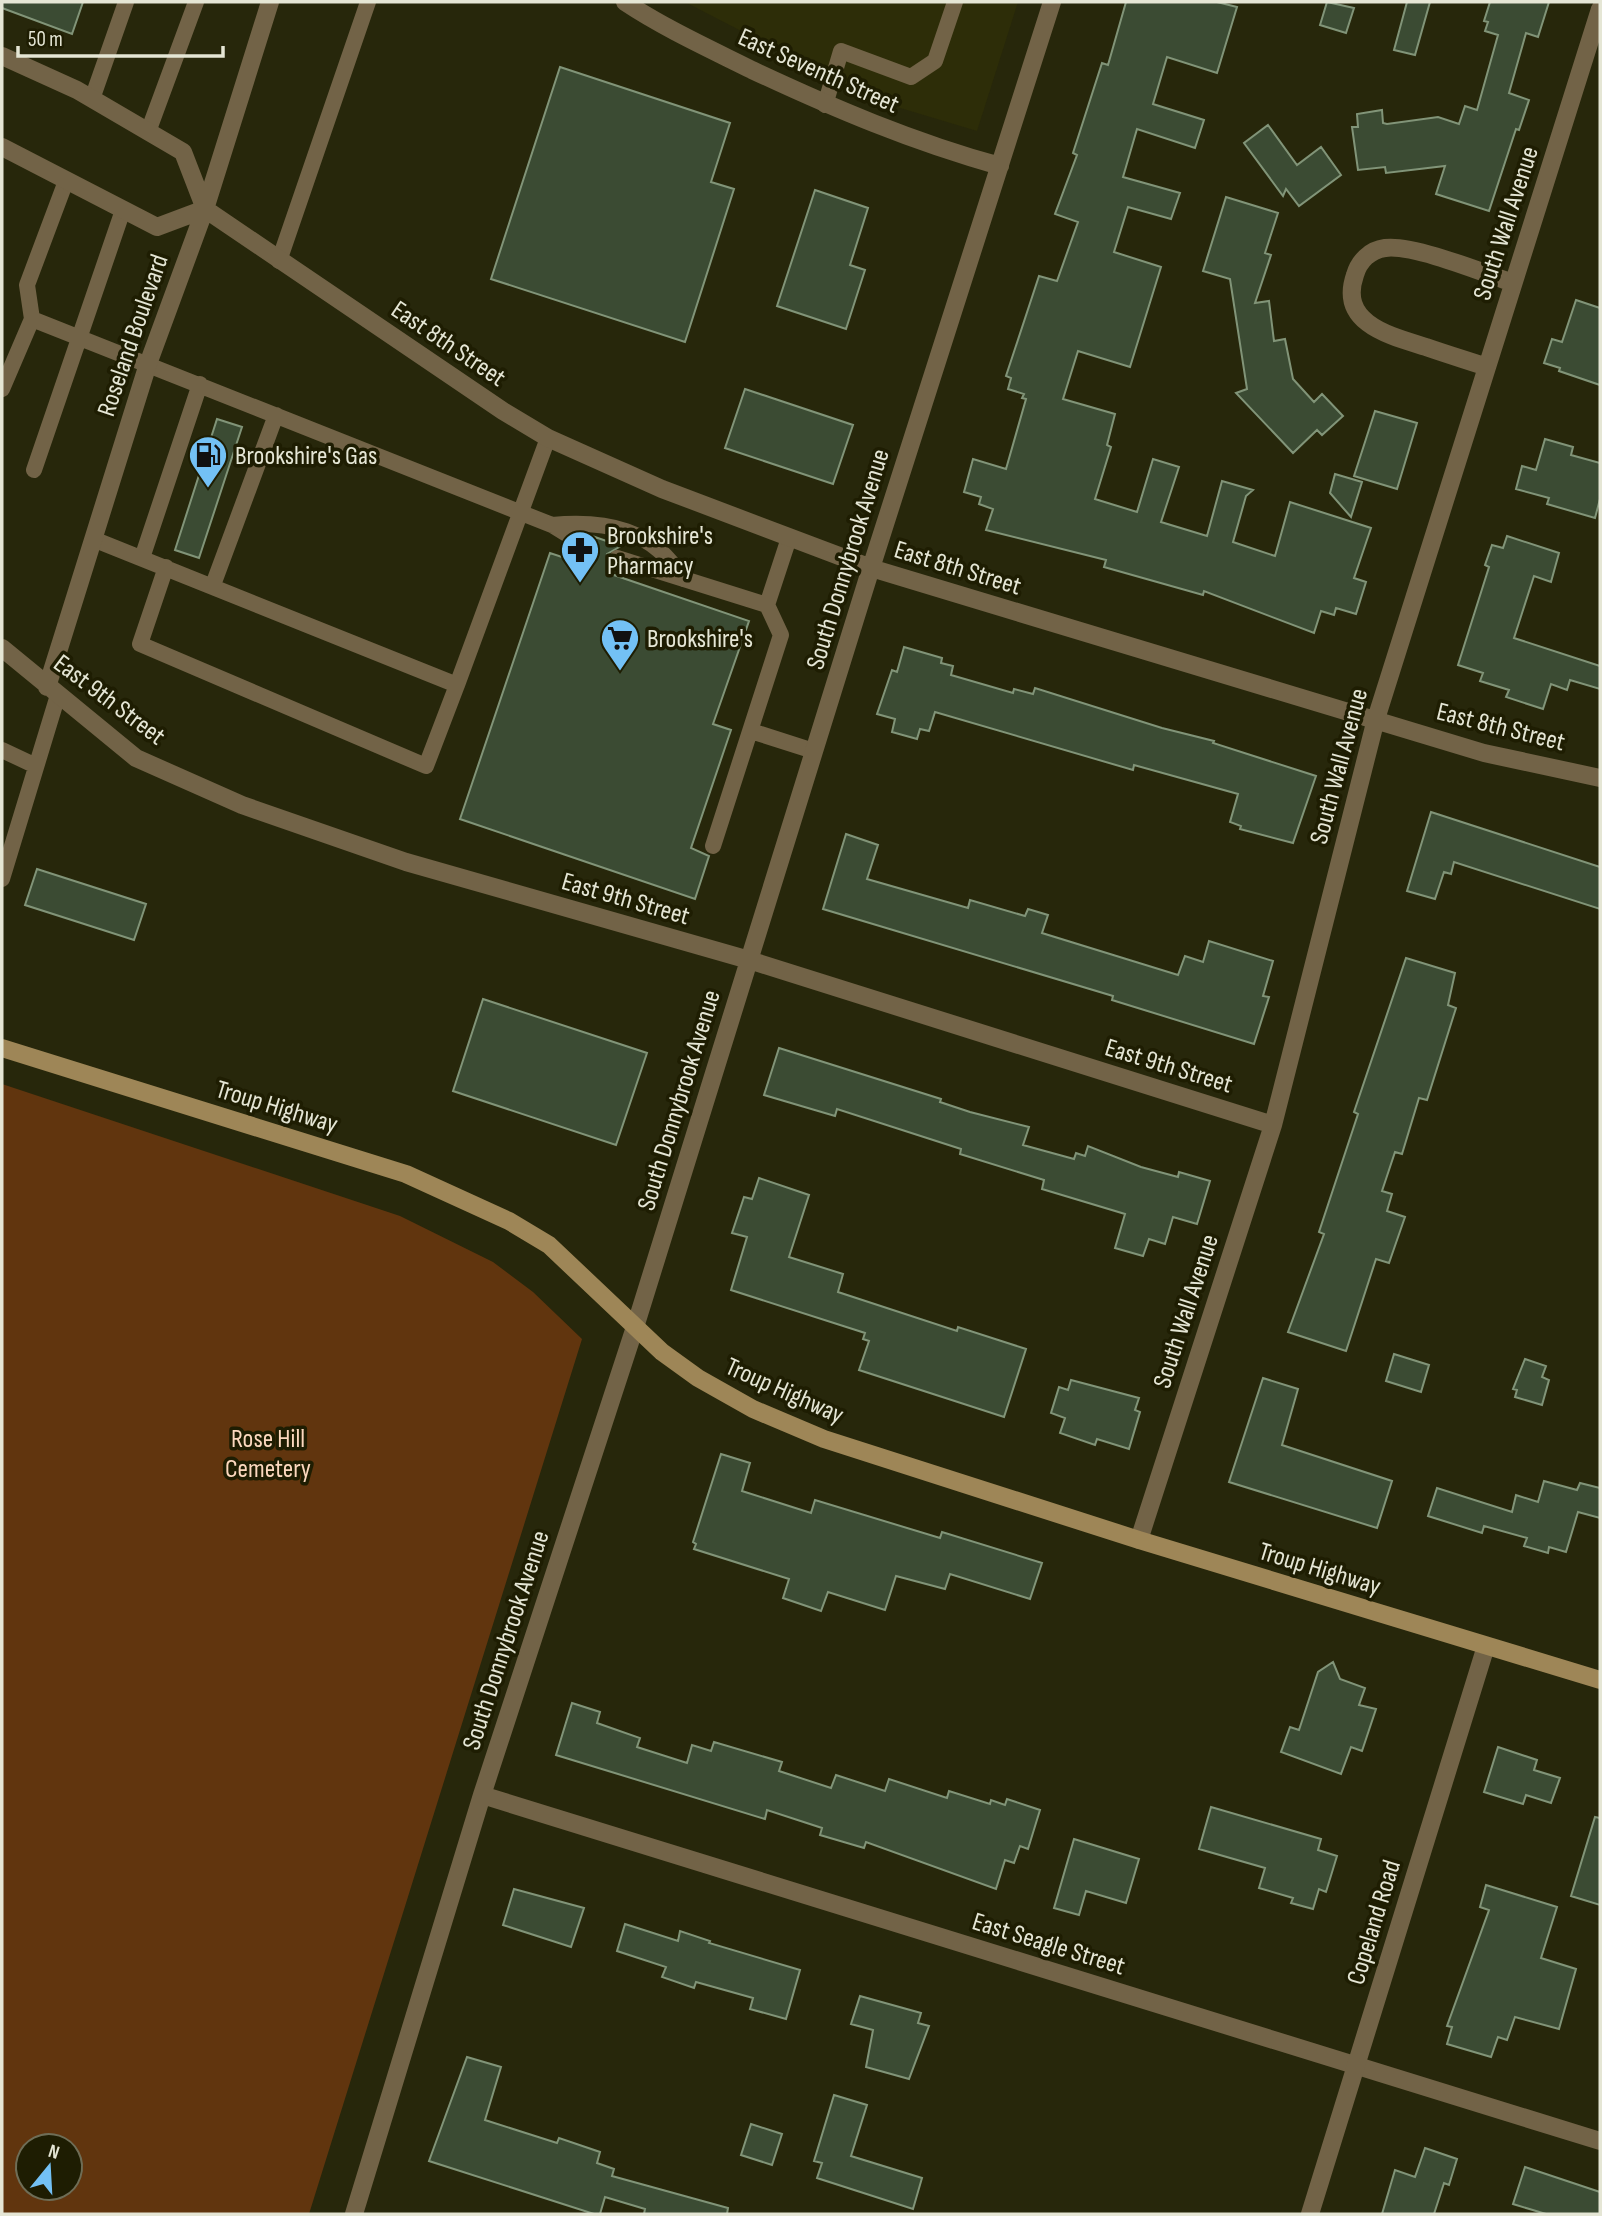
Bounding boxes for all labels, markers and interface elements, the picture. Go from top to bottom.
scale bar [18,14,222,58]
street label: East Seventh Street [733,22,904,121]
text: 50 m [28,27,63,52]
street label: South Wall Avenue [1467,143,1546,304]
street label: Roseland Boulevard [91,250,176,420]
street label: East 8th Street [385,295,511,394]
fuel station icon: Brookshire's Gas [187,434,229,489]
place label: Brookshire's Gas [235,441,377,472]
street label: South Donnybrook Avenue [800,445,897,673]
place label: Brookshire's Pharmacy [607,521,713,582]
pharmacy icon: Brookshire's Pharmacy [559,529,601,584]
street label: East 8th Street [890,534,1025,602]
supermarket icon: Brookshire's [599,617,641,672]
place label: Brookshire's [647,624,753,655]
street label: East 9th Street [47,648,171,752]
street label: South Wall Avenue [1304,685,1375,847]
street label: East 8th Street [1433,697,1568,758]
street label: East 9th Street [558,866,693,932]
street label: South Donnybrook Avenue [631,986,728,1214]
street label: East 9th Street [1101,1032,1236,1100]
street label: Troup Highway [212,1074,341,1141]
street label: South Wall Avenue [1147,1231,1226,1392]
street label: Troup Highway [721,1352,848,1431]
park label: Rose Hill Cemetery [225,1424,311,1485]
street label: South Donnybrook Avenue [456,1527,557,1754]
street label: Troup Highway [1255,1536,1384,1603]
street label: Copeland Road [1341,1856,1408,1988]
street label: East Seagle Street [968,1907,1129,1982]
north arrow [14,2132,84,2202]
text: N [45,2140,62,2165]

